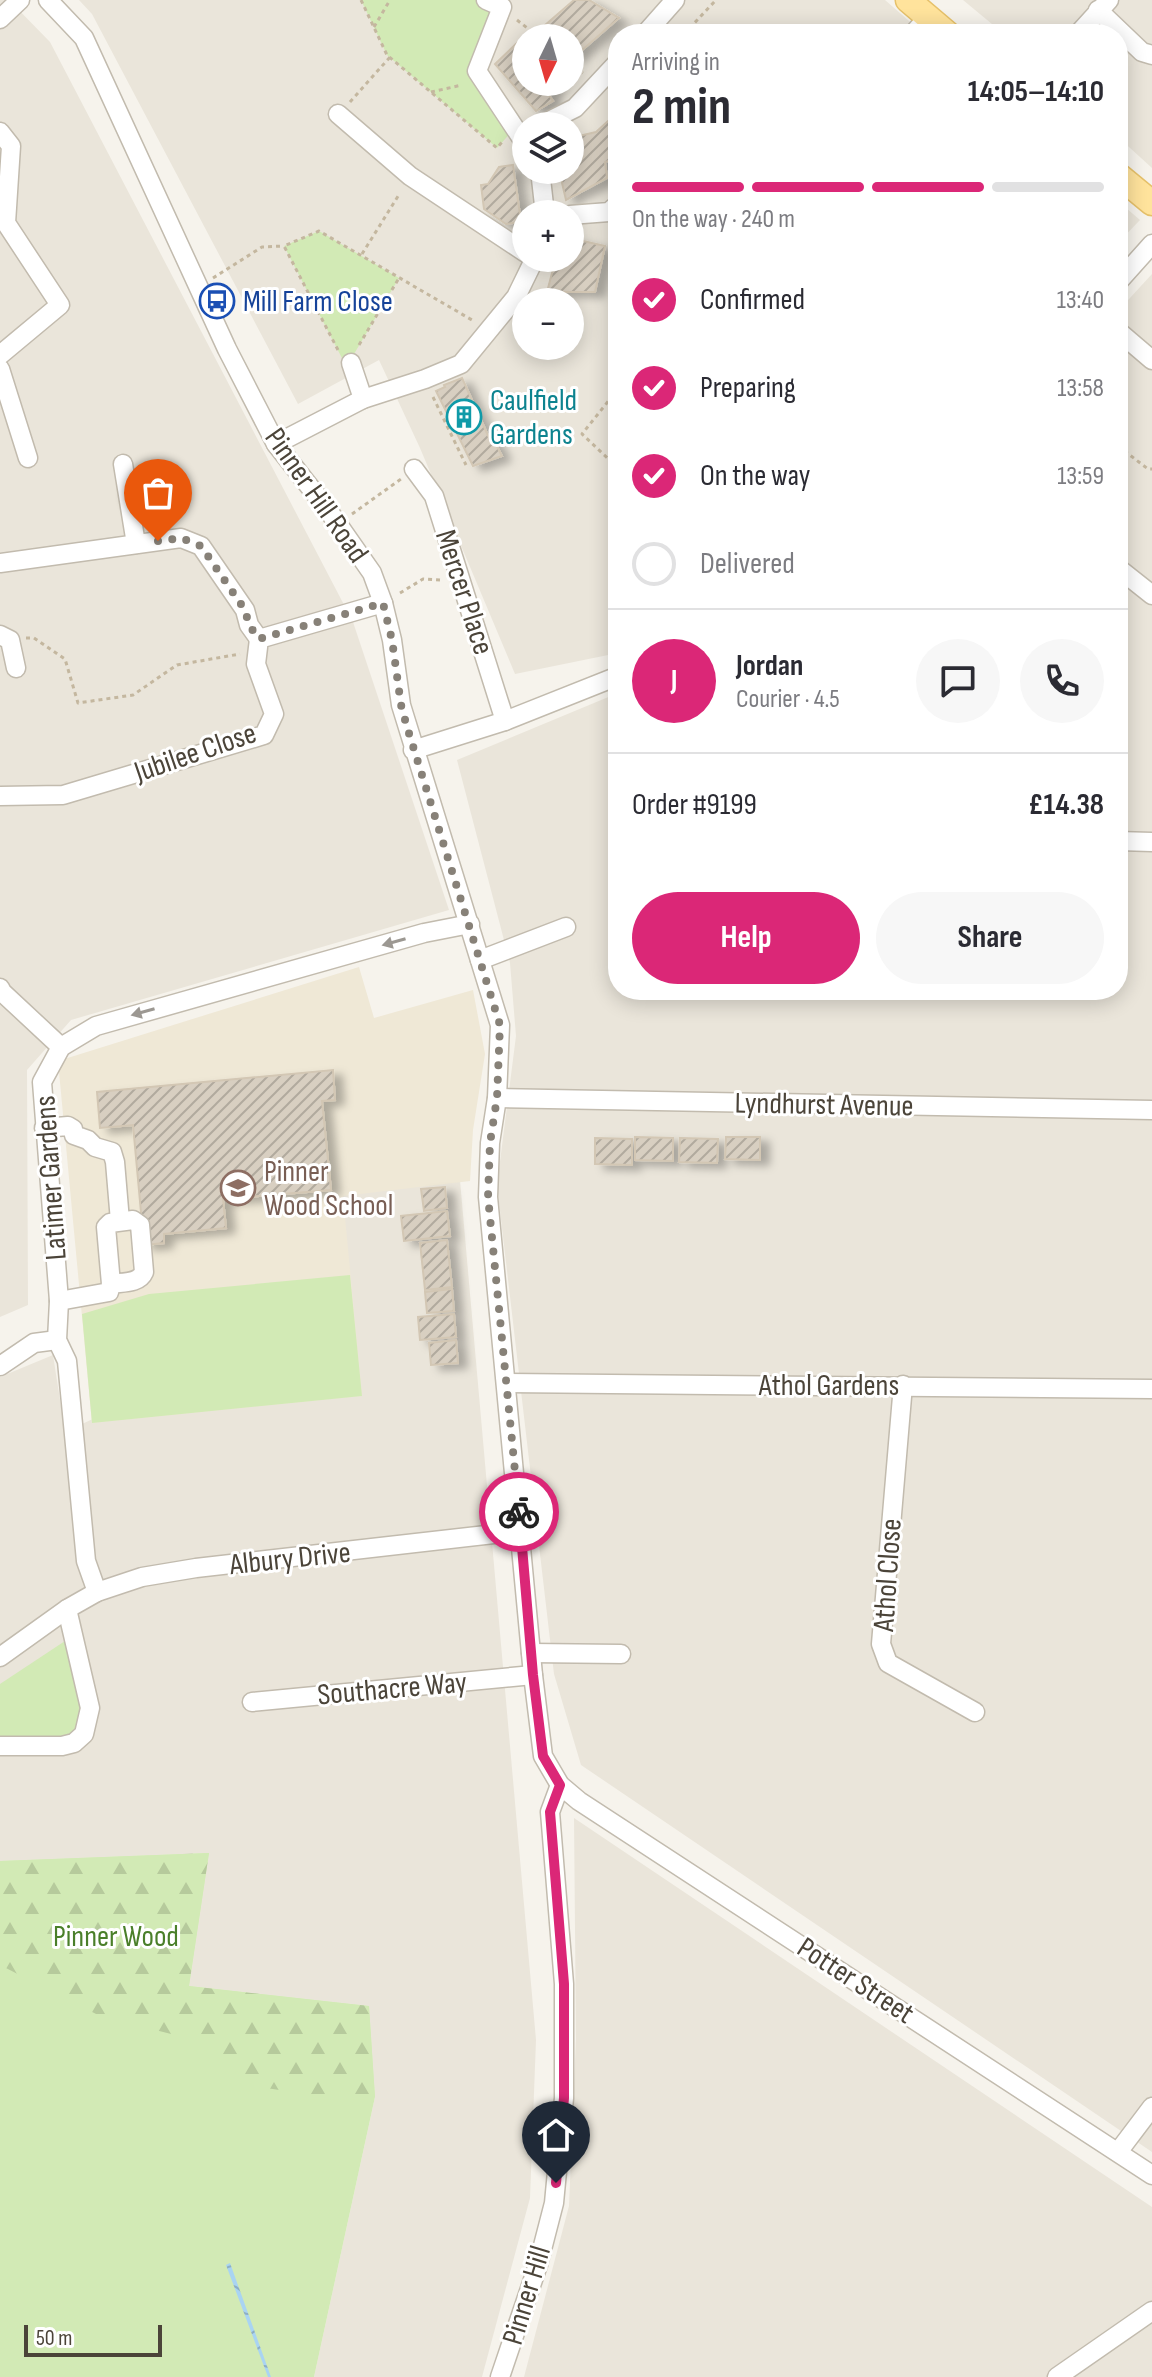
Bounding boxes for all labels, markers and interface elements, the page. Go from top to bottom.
north arrow [512,24,584,96]
map controls [512,24,584,360]
text: Arriving in [632,47,720,78]
text: 14:05–14:10 [968,74,1104,110]
text: 2 min [632,76,731,139]
button: layers [512,112,584,184]
button: + [512,200,584,272]
text: On the way · 240 m [632,204,795,235]
icon: check [632,278,676,322]
bus stop icon: Mill Farm Close [198,282,236,320]
text: Confirmed [700,282,805,318]
place label: Mill Farm Close [243,284,393,320]
text: 13:40 [1057,285,1104,316]
button: − [512,288,584,360]
icon: check [632,366,676,410]
text: Preparing [700,370,796,406]
text: 13:58 [1057,373,1104,404]
place label: Caulfield Gardens [490,383,577,453]
building icon: Caulfield Gardens [445,398,483,436]
street label: Pinner Hill Road [257,421,376,570]
icon: check [632,454,676,498]
text: On the way [700,458,810,494]
pin [124,459,192,541]
text: 13:59 [1057,461,1104,492]
icon: bag [136,471,180,515]
street label: Mercer Place [427,525,501,659]
text: Delivered [700,546,795,582]
button: chat [916,639,1000,723]
button: phone [1020,639,1104,723]
text: Jordan [736,648,803,684]
text: J [671,663,677,699]
text: Courier · 4.5 [736,684,840,715]
street label: Jubilee Close [129,715,261,791]
text: Order #9199 [632,787,757,823]
text: £14.38 [1028,787,1104,823]
button: Help [632,892,860,984]
button: Share [876,892,1104,984]
one-way arrow [381,936,405,949]
one-way arrow [131,1006,155,1019]
street label: Lyndhurst Avenue [734,1085,914,1125]
street label: Latimer Gardens [27,1094,75,1261]
place label: Pinner Wood School [264,1154,393,1224]
school or university icon: Pinner Wood School [219,1169,257,1207]
street label: Athol Gardens [758,1368,899,1404]
courier [479,1472,559,1552]
icon: bike [497,1490,541,1534]
street label: Athol Close [866,1517,910,1634]
street label: Albury Drive [227,1535,352,1583]
street label: Southacre Way [316,1665,469,1713]
park label: Pinner Wood [53,1919,179,1955]
street label: Potter Street [790,1930,921,2032]
pin [522,2101,590,2183]
icon: home [534,2113,578,2157]
street label: Pinner Hill [495,2242,559,2349]
scale bar [24,2321,162,2357]
text: 50 m [36,2325,72,2352]

